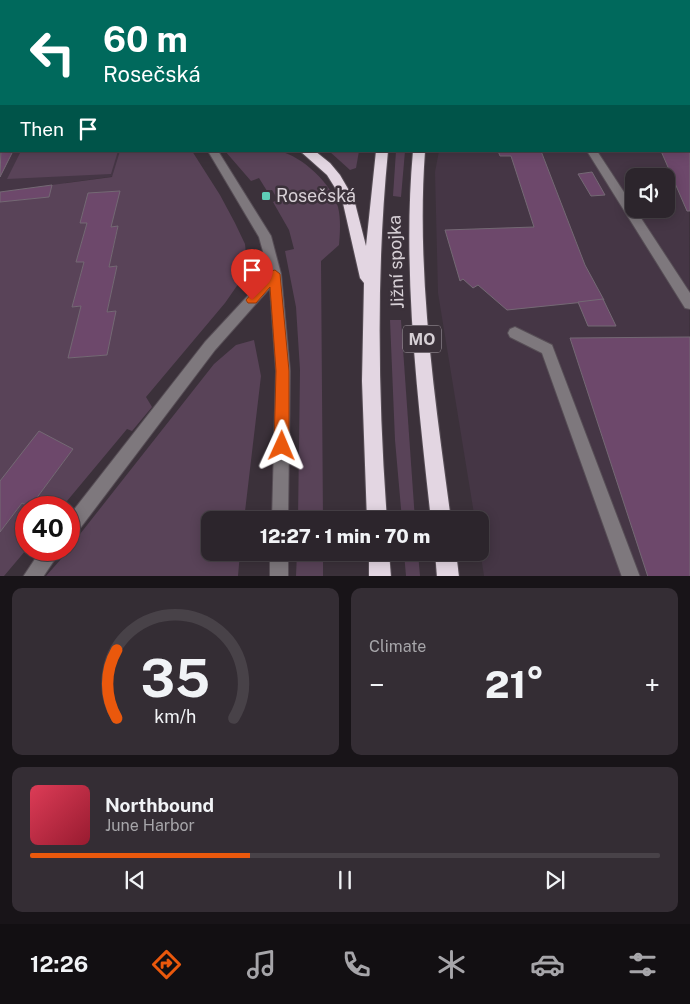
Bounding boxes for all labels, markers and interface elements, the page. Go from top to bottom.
text: 60 m [103,19,188,60]
icon: left [20,20,85,85]
text: Rosečská [103,61,201,87]
icon: arrive [74,115,102,143]
text: Then [20,118,64,140]
map controls [625,168,675,218]
button: sound [625,168,675,218]
place label: Rosečská [276,185,356,206]
marker: Rosečská [260,190,272,202]
street label: Jižní spojka [383,215,408,309]
pin [231,249,273,300]
icon: arrive [238,256,266,284]
road number: MO [403,326,441,352]
position arrow [255,419,307,471]
speed limit sign: 40 [15,496,80,561]
text: 12:27 · 1 min · 70 m [260,525,430,547]
text: Climate [369,637,426,656]
text: 35 [141,648,210,709]
text: 21° [485,662,544,707]
text: − [369,668,385,701]
text: + [644,668,660,701]
text: km/h [154,706,197,727]
text: Northbound [105,794,214,816]
text: June Harbor [105,816,195,835]
icon: previous [121,866,149,894]
icon: pause [331,866,359,894]
icon: next [541,866,569,894]
icon: directions [149,947,184,982]
icon: music [244,947,279,982]
icon: phone [339,947,374,982]
icon: climate [434,947,469,982]
icon: car [530,947,565,982]
icon: filters [625,947,660,982]
text: 12:26 [30,951,88,977]

